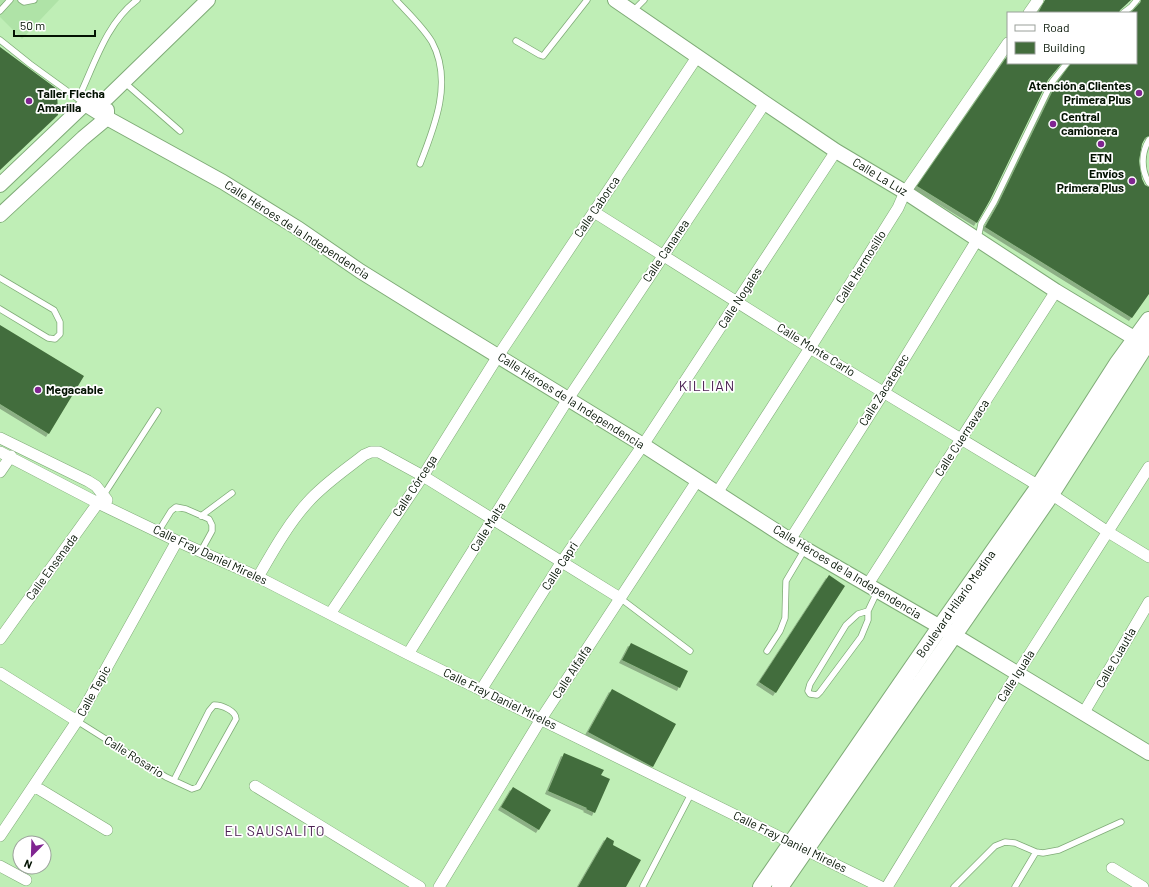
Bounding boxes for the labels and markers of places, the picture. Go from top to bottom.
place label: Atención a Clientes Primera Plus [1029,78,1131,106]
place label: Taller Flecha Amarilla [37,86,105,114]
marker: Atención a Clientes Primera Plus [1134,88,1144,98]
marker: Taller Flecha Amarilla [24,96,34,106]
place label: Central camionera [1061,109,1118,137]
marker: Central camionera [1048,119,1058,129]
marker: ETN [1096,139,1106,149]
place label: ETN [1090,150,1112,164]
place label: Envíos Primera Plus [1057,166,1124,194]
marker: Envíos Primera Plus [1127,176,1137,186]
place label: Megacable [46,382,104,396]
marker: Megacable [33,385,43,395]

